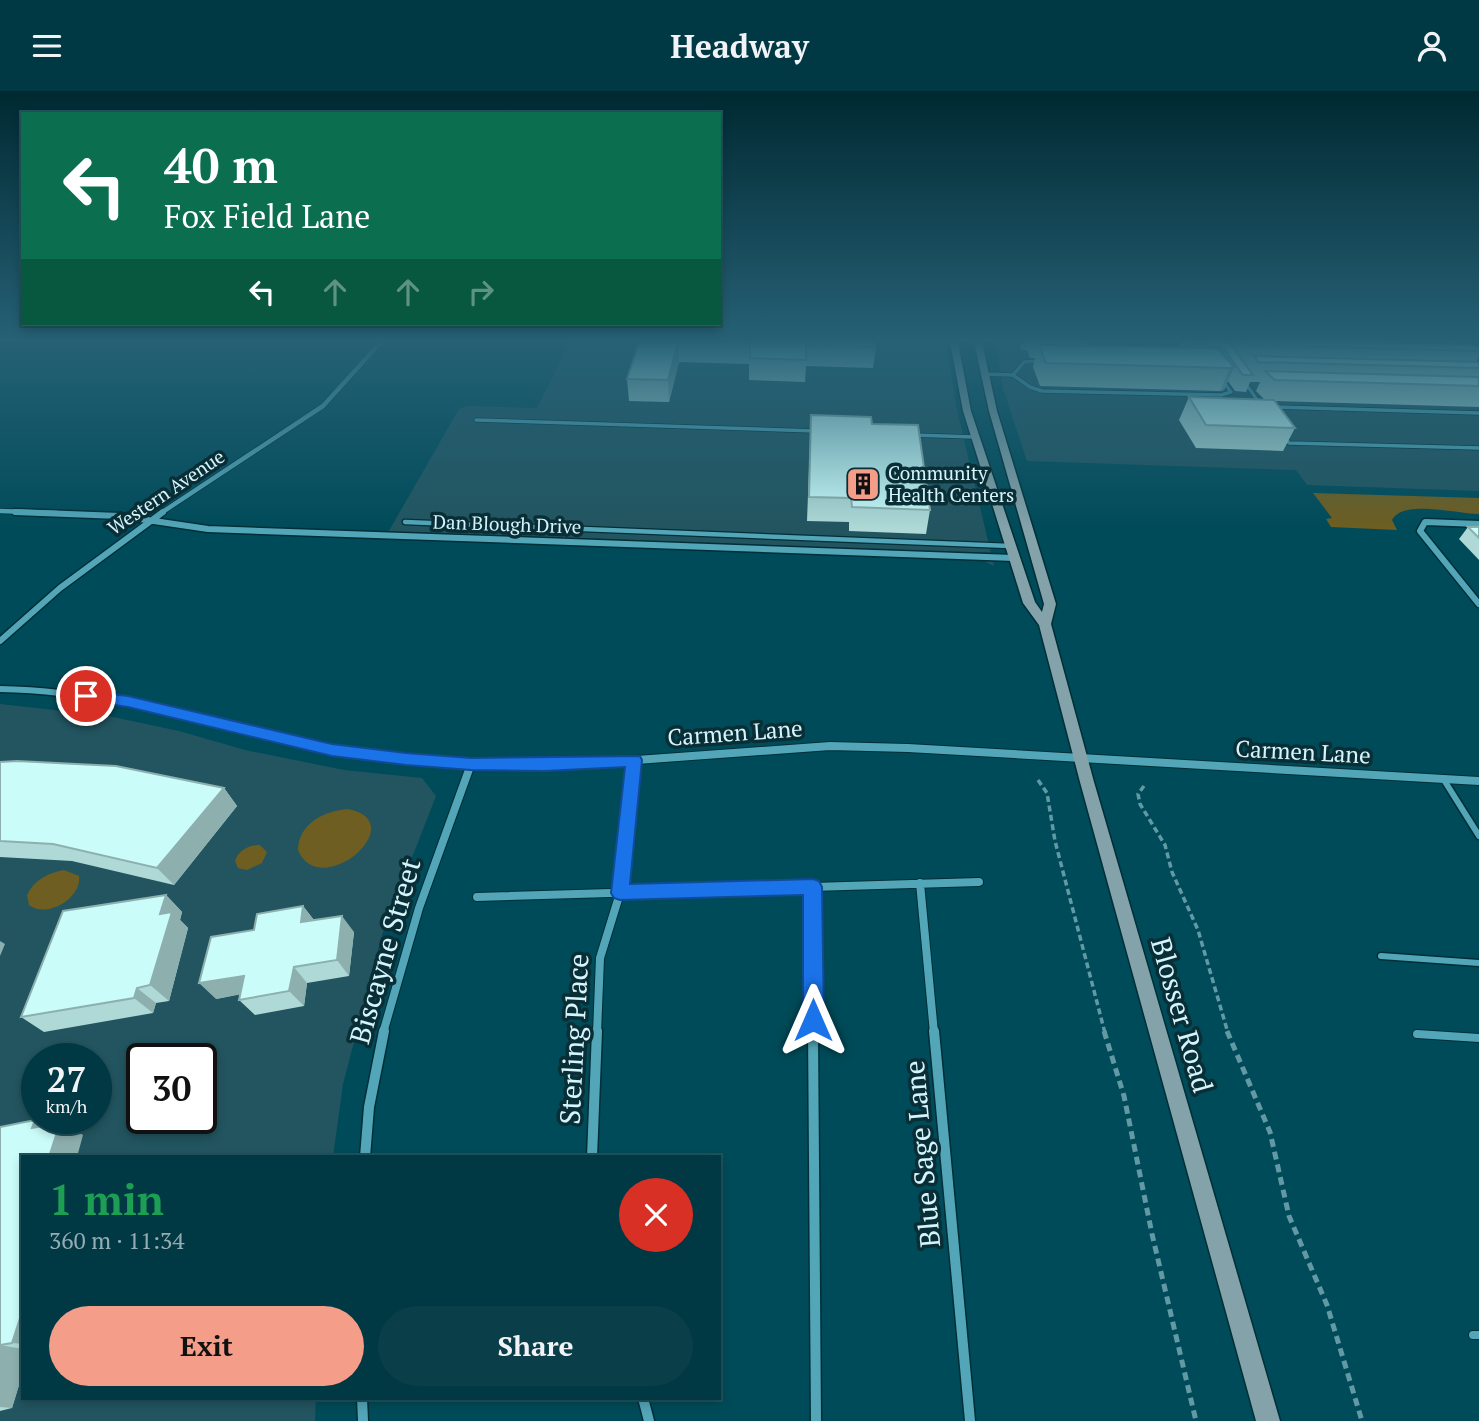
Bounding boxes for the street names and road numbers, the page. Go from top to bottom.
street label: Western Avenue [102,443,229,540]
street label: Dan Blough Drive [432,508,582,539]
street label: Carmen Lane [666,712,804,753]
street label: Carmen Lane [1235,732,1371,771]
street label: Biscayne Street [340,853,429,1048]
street label: Blosser Road [1143,933,1222,1097]
street label: Sterling Place [551,953,596,1125]
street label: Blue Sage Lane [895,1059,948,1249]

